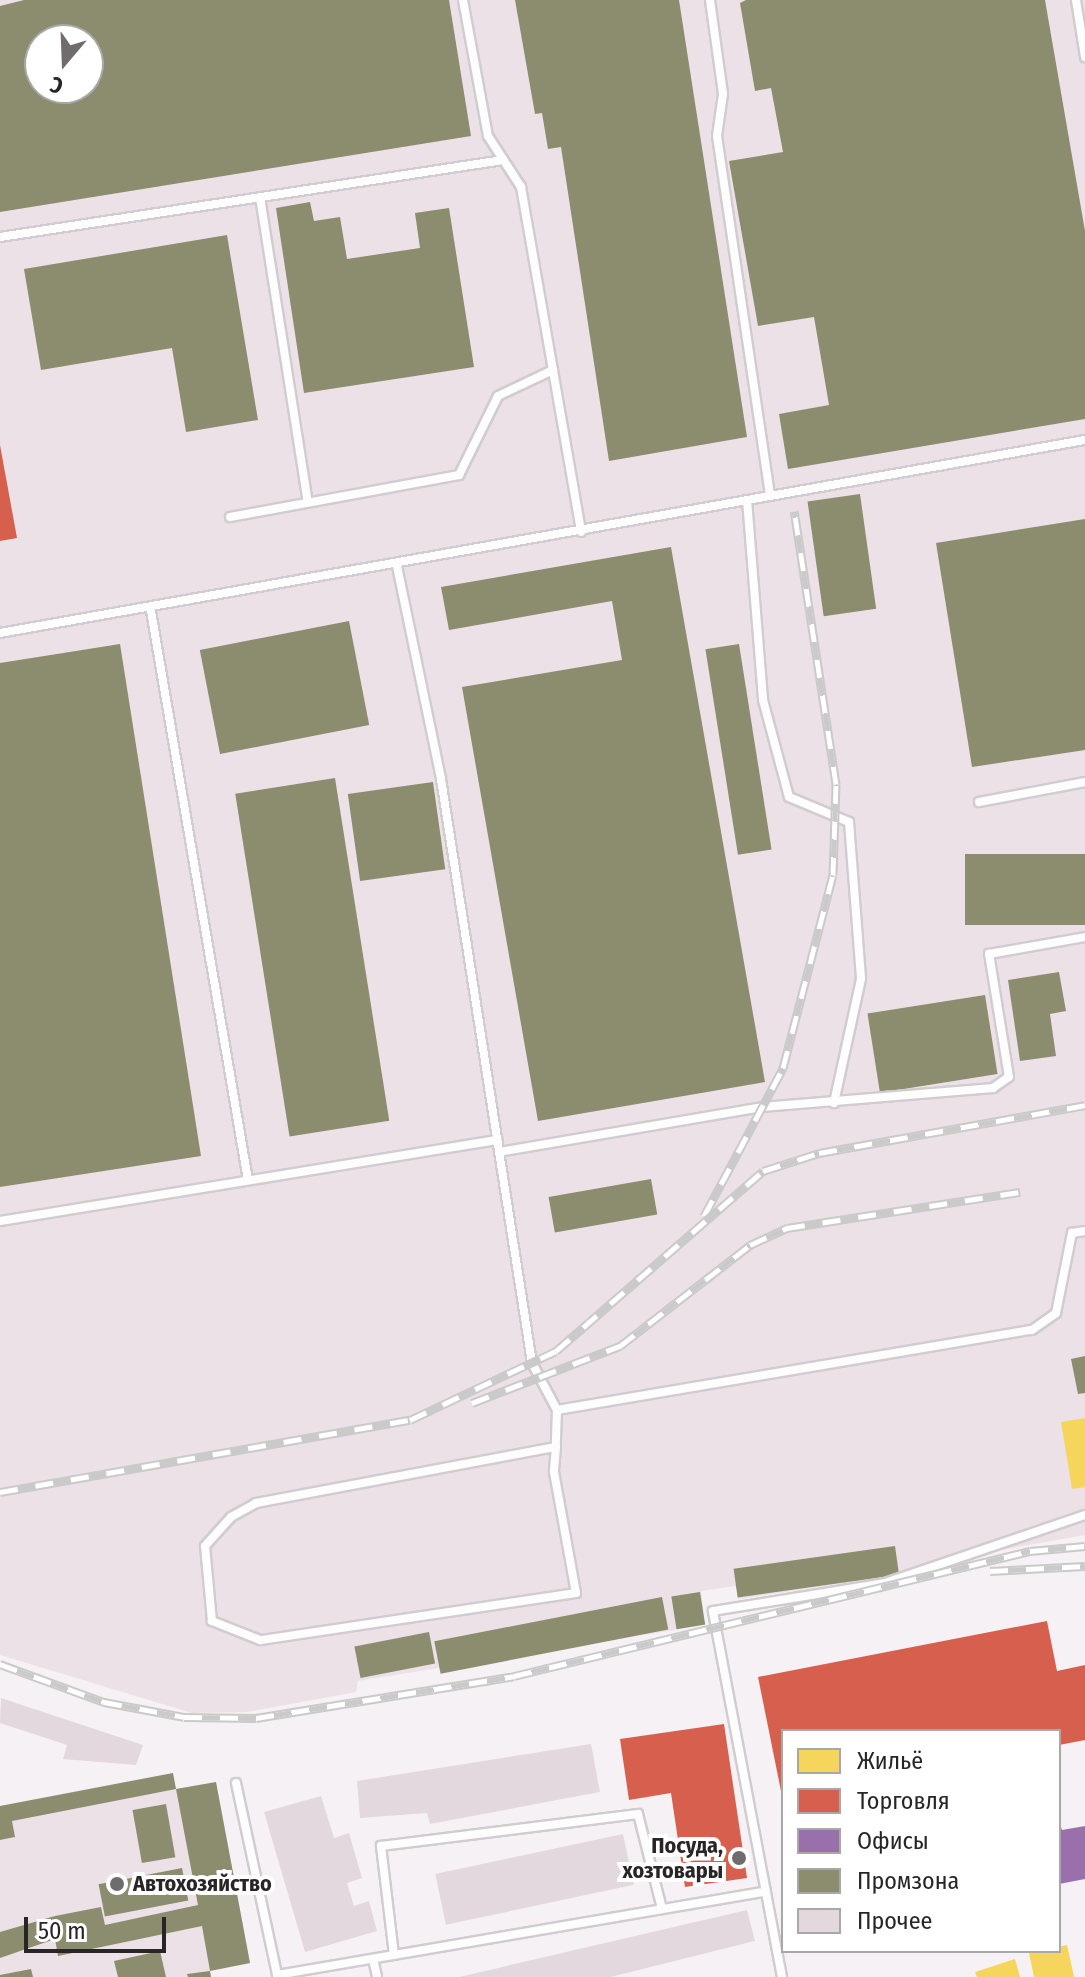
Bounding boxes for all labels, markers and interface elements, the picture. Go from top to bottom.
north arrow [24,24,104,104]
text: С [47,71,67,100]
legend [781,1729,1061,1953]
text: Жильё [857,1747,923,1775]
text: Торговля [857,1787,950,1815]
text: Офисы [857,1827,929,1855]
place label: Посуда, хозтовары [622,1832,723,1884]
marker: Посуда, хозтовары [730,1849,748,1867]
text: Промзона [857,1867,959,1895]
place label: Автохозяйство [133,1871,272,1897]
marker: Автохозяйство [108,1875,126,1893]
scale bar [28,1901,170,1951]
text: Прочее [857,1907,932,1935]
text: 50 m [38,1917,86,1945]

